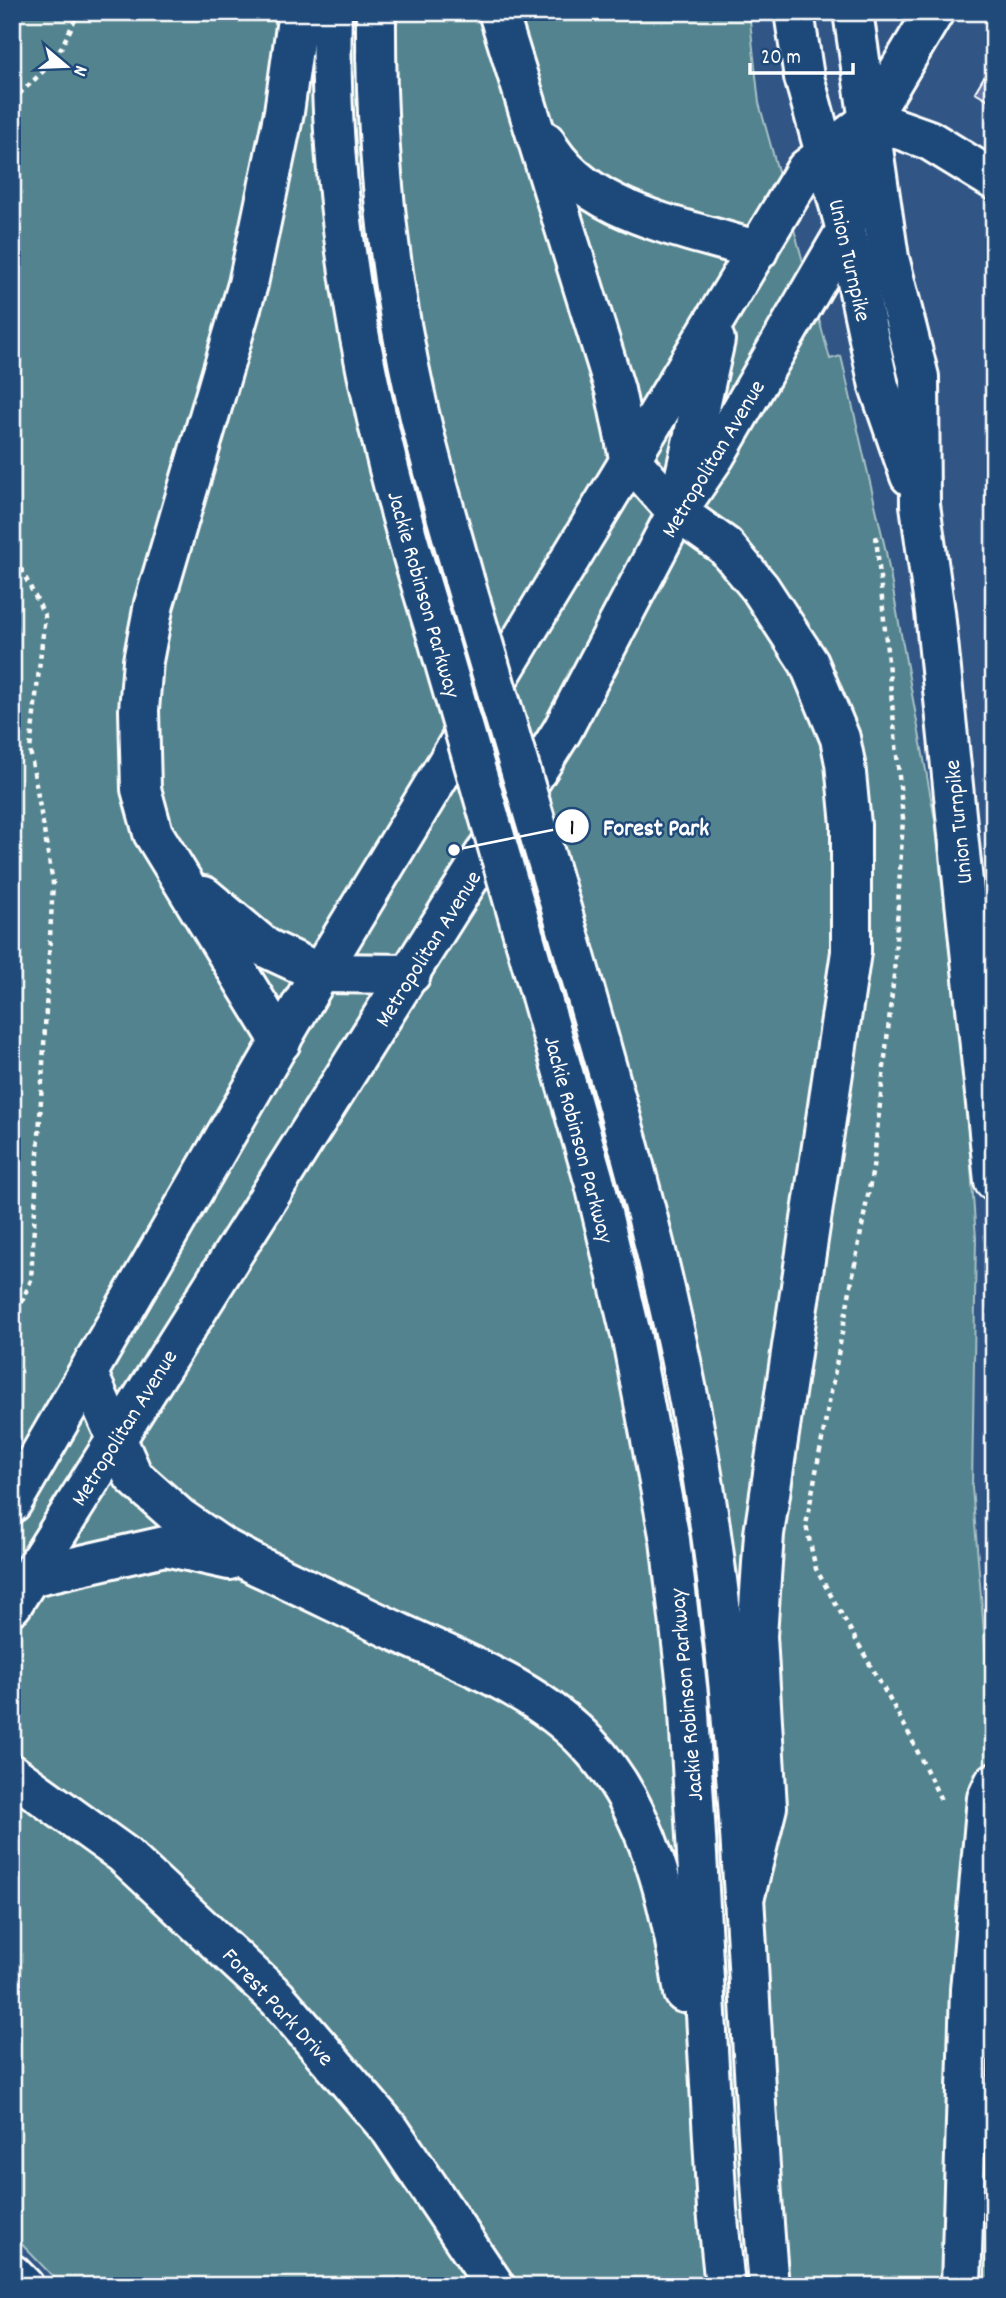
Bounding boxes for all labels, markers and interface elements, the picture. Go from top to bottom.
north arrow [32,32,102,102]
scale bar [750,32,854,76]
text: 20 m [761,44,801,74]
text: N [64,62,93,79]
street label: Union Turnpike [817,196,878,325]
street label: Metropolitan Avenue [655,374,775,545]
street label: Jackie Robinson Parkway [376,488,467,703]
street label: Union Turnpike [938,758,983,885]
callout: Forest Park [554,804,724,849]
text: Forest Park [603,813,709,847]
text: 1 [570,815,574,845]
street label: Metropolitan Avenue [368,865,492,1035]
street label: Jackie Robinson Parkway [533,1032,620,1248]
street label: Metropolitan Avenue [64,1344,188,1514]
street label: Jackie Robinson Parkway [663,1586,714,1803]
street label: Forest Park Drive [213,1942,340,2075]

